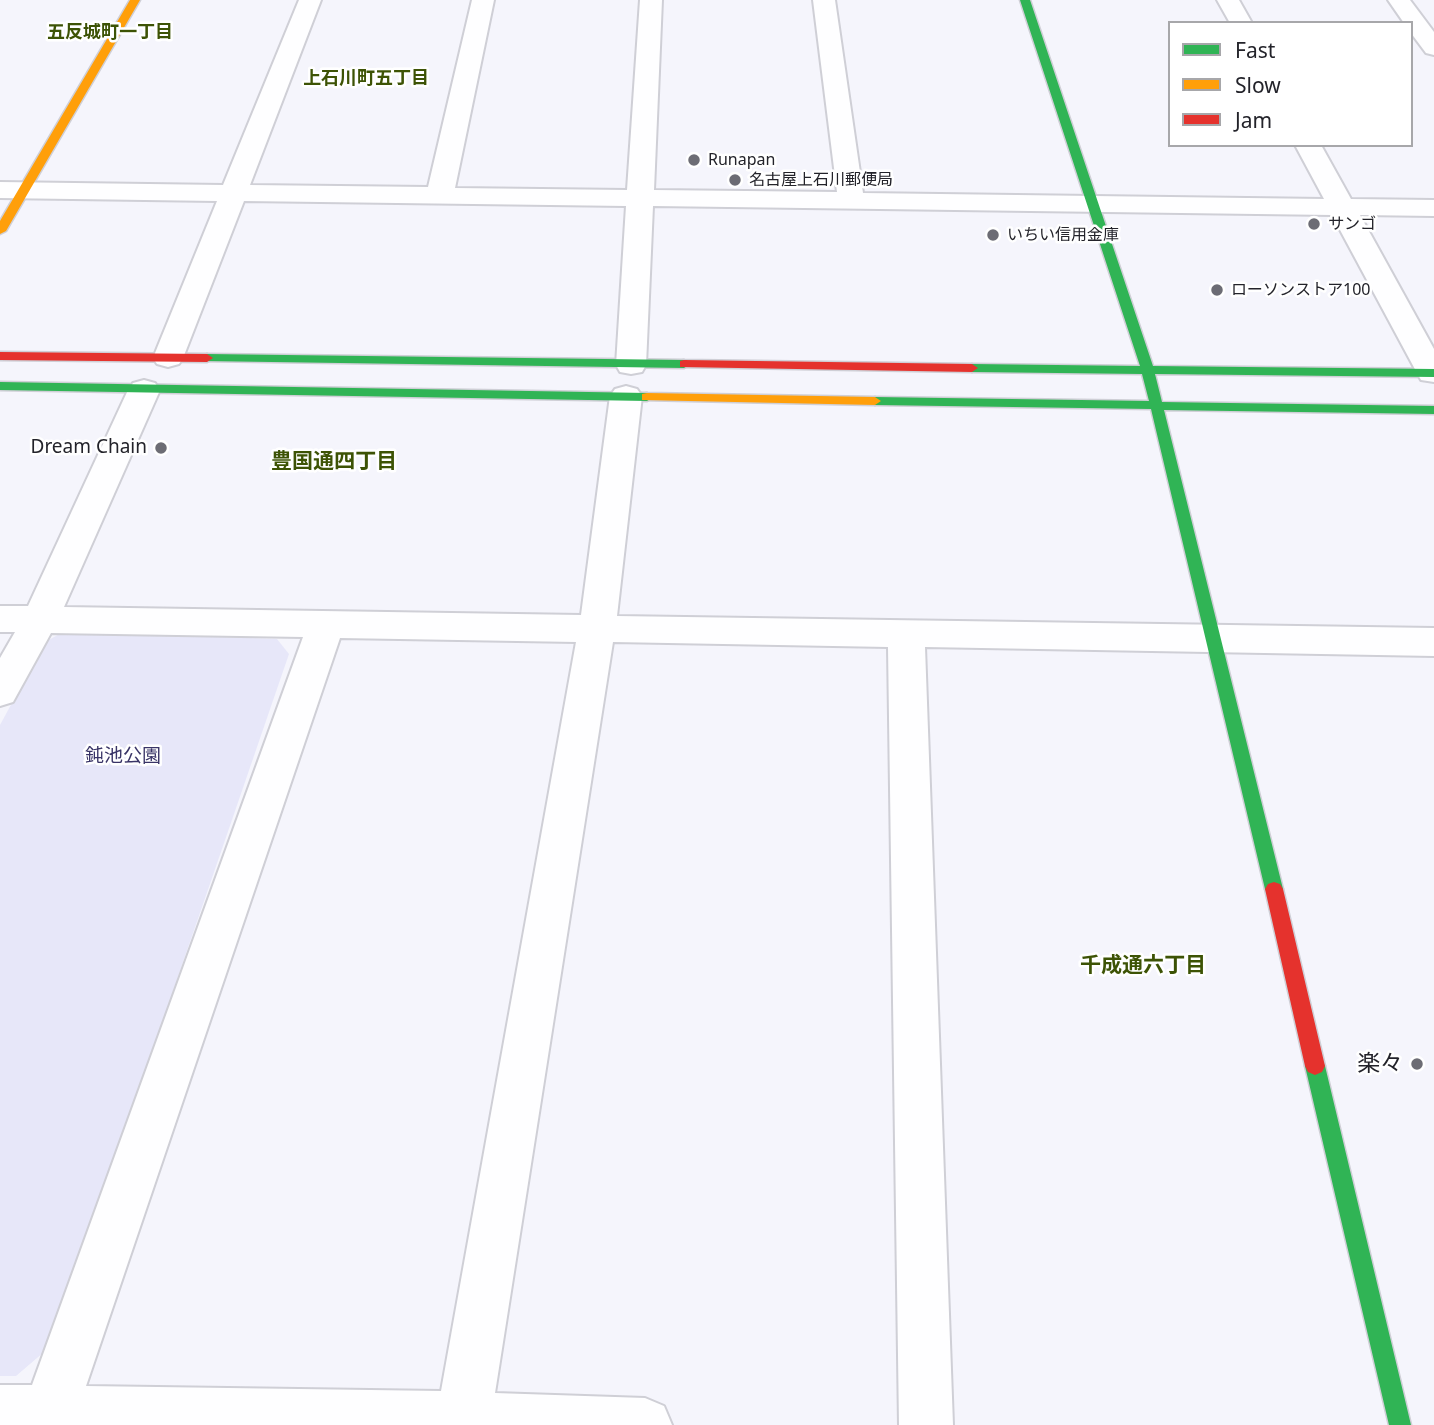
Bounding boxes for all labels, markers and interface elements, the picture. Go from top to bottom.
legend [1168,21,1413,147]
district label: 五反城町一丁目 [47,22,173,44]
text: Fast [1235,36,1275,64]
district label: 上石川町五丁目 [303,68,429,90]
text: Slow [1235,71,1281,99]
text: Jam [1235,106,1272,134]
place label: Runapan [708,150,775,170]
marker: Runapan [686,152,702,168]
place label: 名古屋上石川郵便局 [749,170,893,190]
marker: 名古屋上石川郵便局 [727,172,743,188]
place label: サンゴ [1328,214,1376,234]
marker: サンゴ [1306,216,1322,232]
place label: いちい信用金庫 [1007,225,1119,245]
marker: いちい信用金庫 [985,227,1001,243]
place label: ローソンストア100 [1231,280,1370,300]
marker: ローソンストア100 [1209,282,1225,298]
place label: Dream Chain [31,437,147,459]
marker: Dream Chain [153,440,169,456]
district label: 豊国通四丁目 [271,449,397,475]
park label: 鈍池公園 [85,746,161,768]
district label: 千成通六丁目 [1080,953,1206,979]
place label: 楽々 [1357,1050,1403,1078]
marker: 楽々 [1409,1056,1425,1072]

